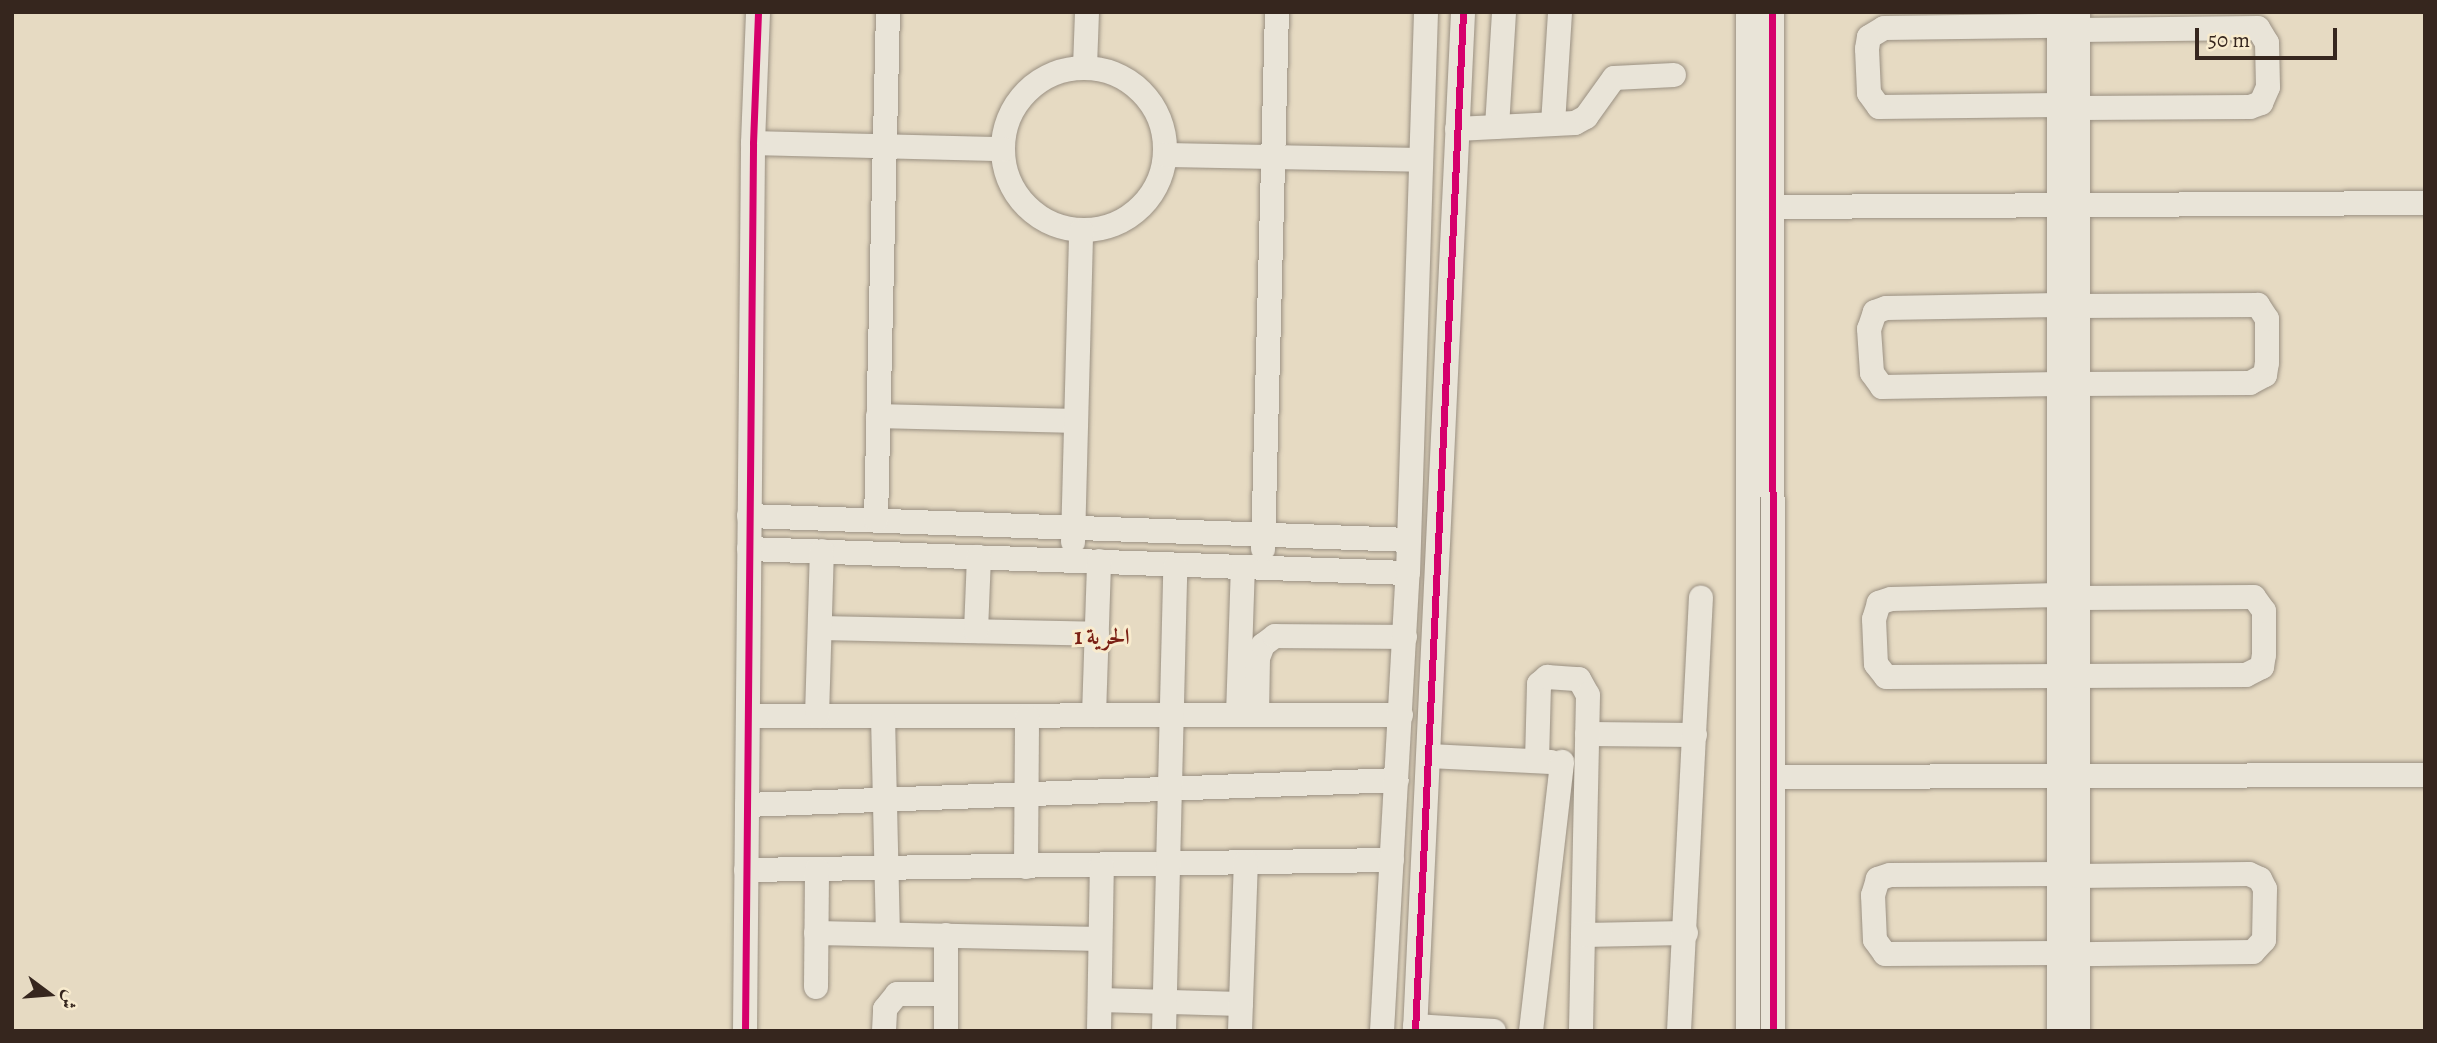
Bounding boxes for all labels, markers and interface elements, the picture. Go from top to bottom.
scale bar [2199,14,2341,58]
text: 50 m [2208,26,2250,54]
district label: الحرية 1 [1074,623,1130,651]
north arrow [14,959,84,1029]
text: ش [54,987,84,1012]

